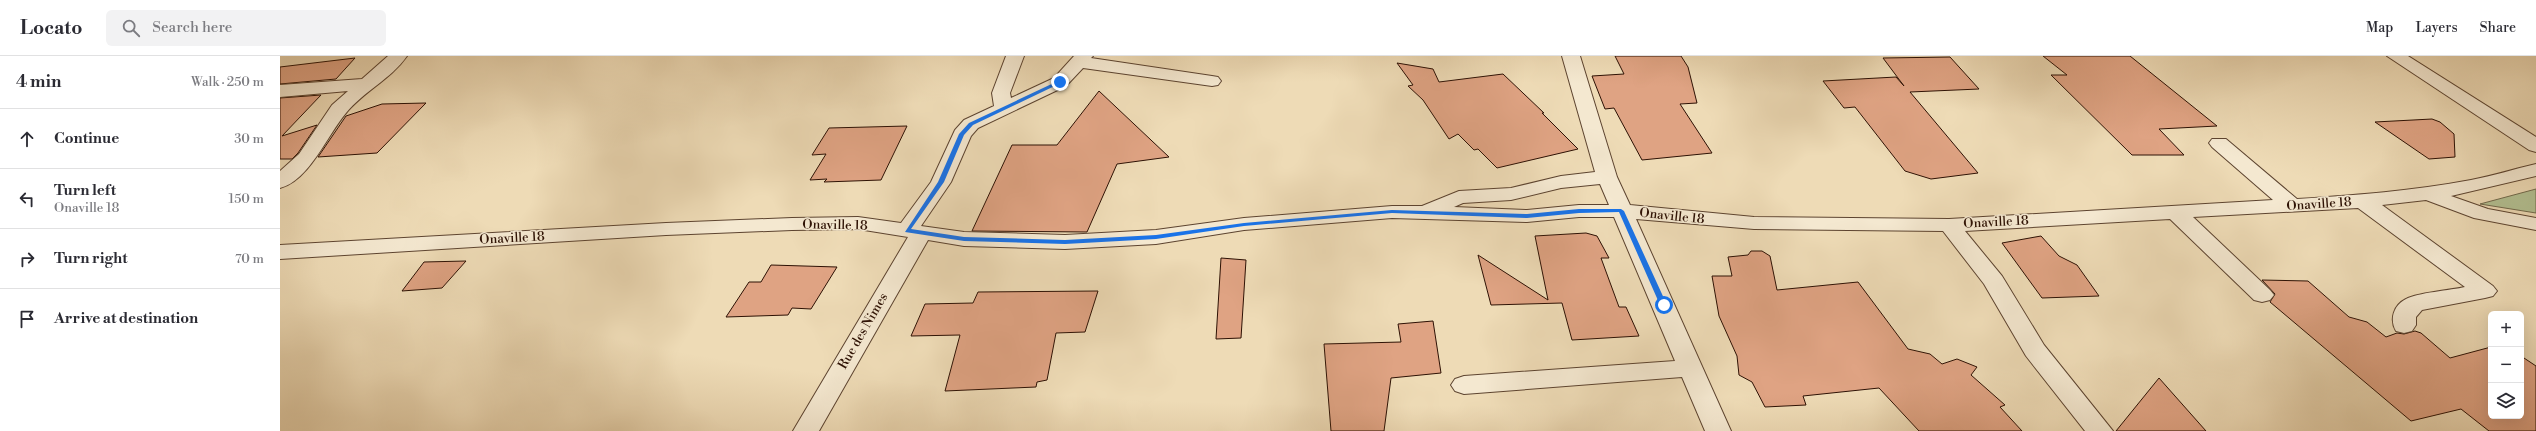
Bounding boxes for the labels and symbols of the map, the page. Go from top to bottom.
route end [1051,73,1069,91]
street label: Onaville 18 [2286,194,2352,214]
street label: Onaville 18 [1639,205,1705,227]
street label: Onaville 18 [1963,212,2029,232]
street label: Onaville 18 [802,216,868,234]
street label: Onaville 18 [479,228,545,248]
street label: Rue des Nimes [835,290,891,372]
route start [1655,296,1673,314]

